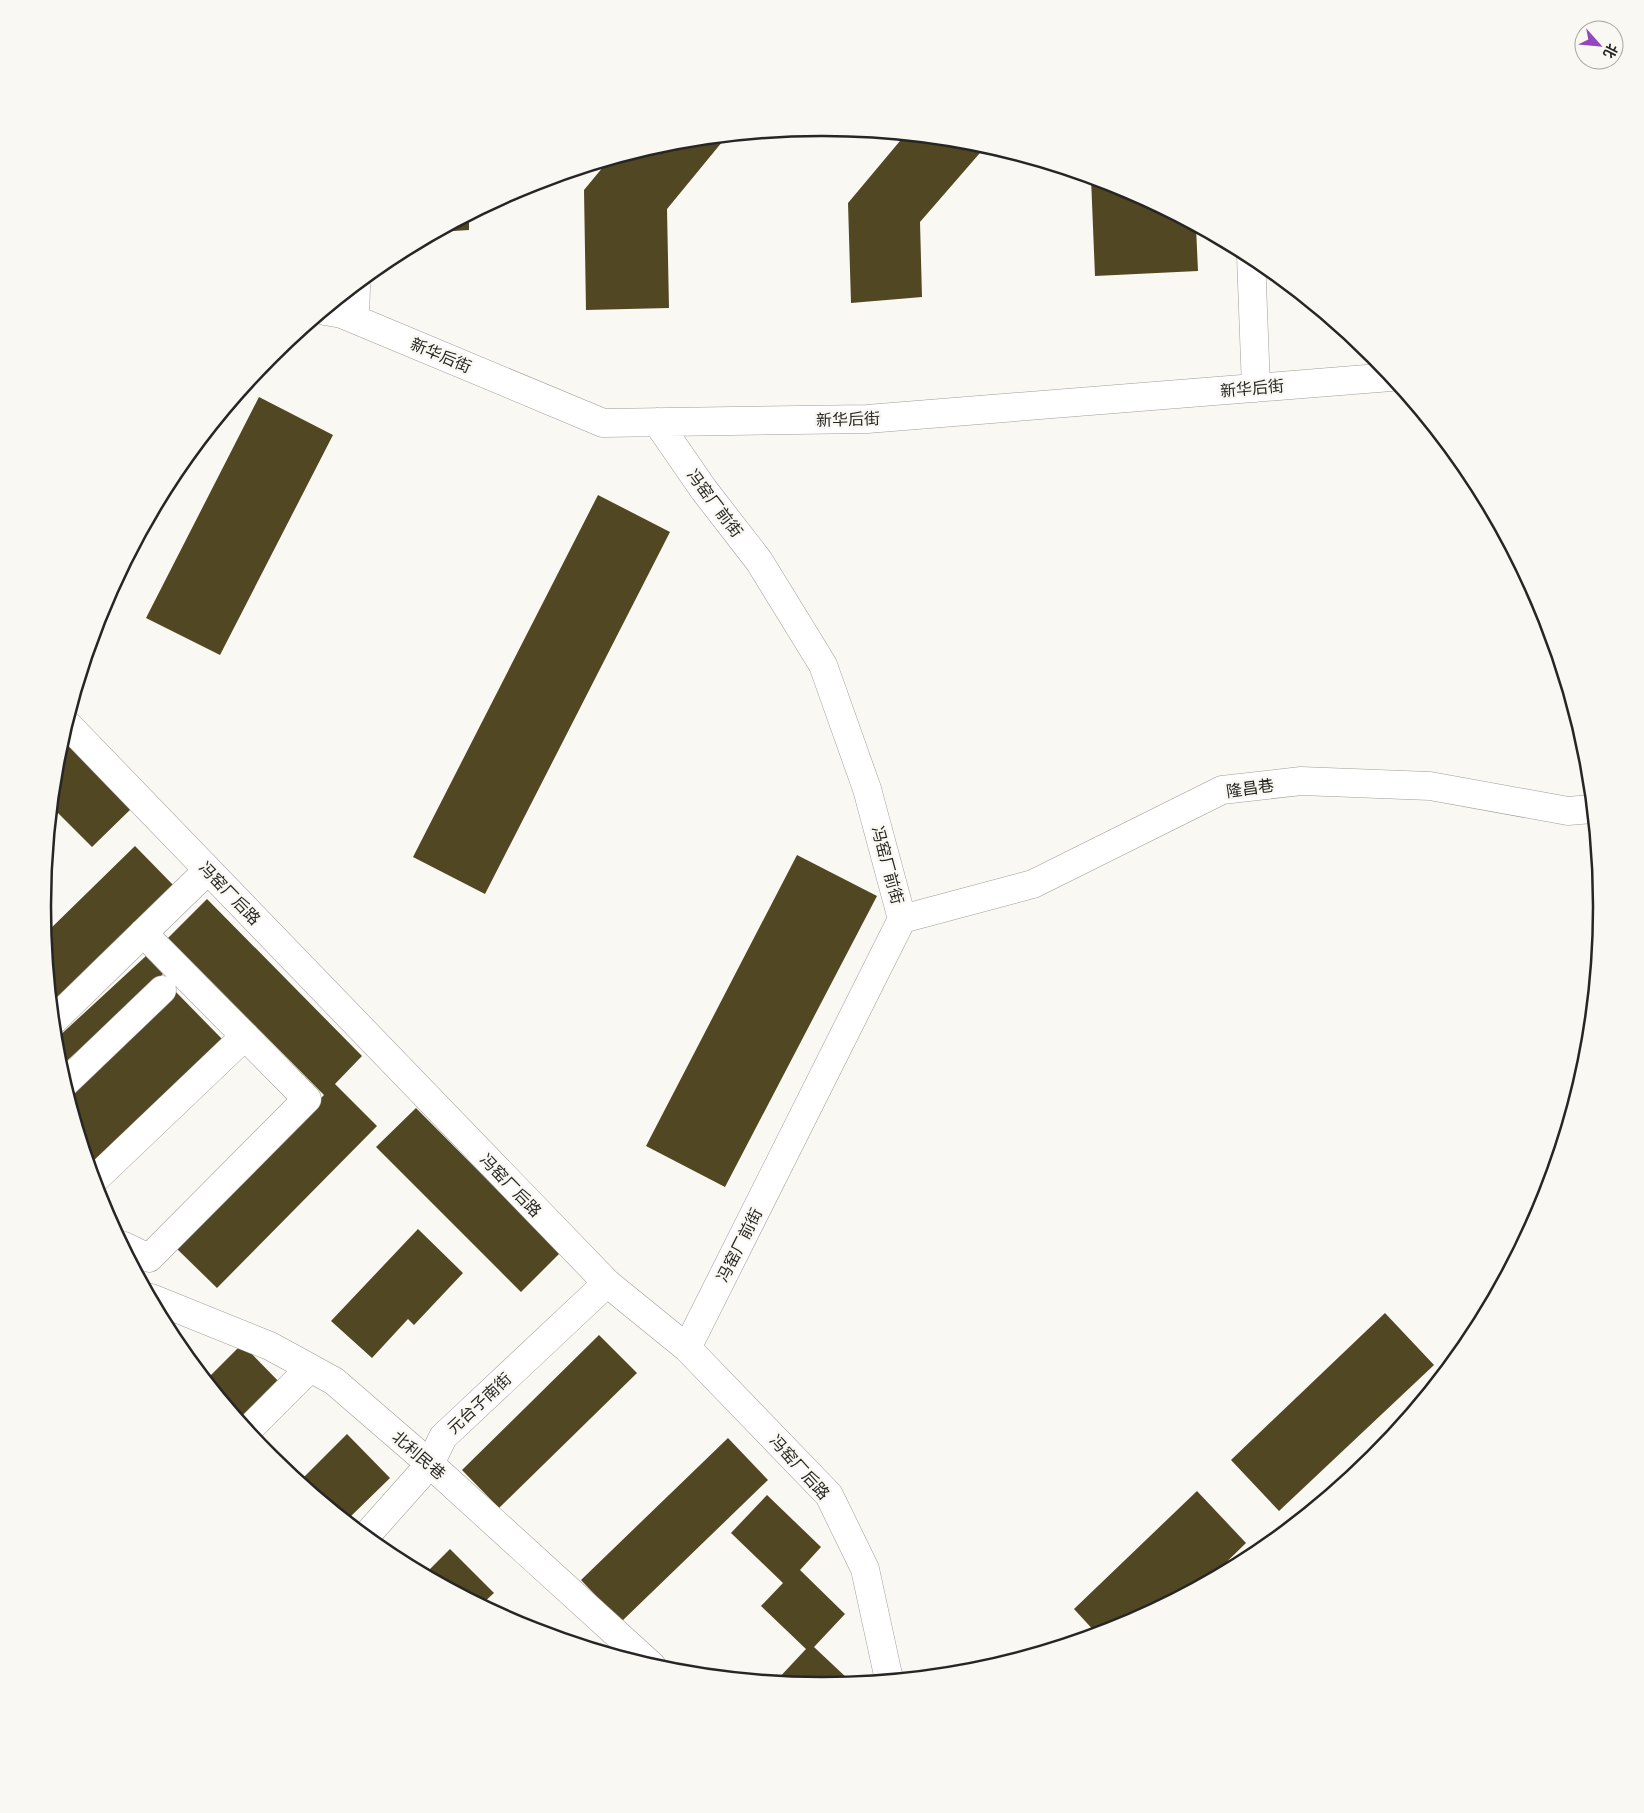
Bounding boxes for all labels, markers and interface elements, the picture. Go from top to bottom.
north arrow [1574,20,1624,70]
text: 北 [1599,41,1622,61]
street label: 新华后街 [408,333,474,377]
street label: 新华后街 [1219,375,1285,401]
street label: 新华后街 [816,408,880,430]
street label: 冯窑厂前街 [683,465,747,541]
street label: 隆昌巷 [1225,775,1275,801]
street label: 冯窑厂前街 [868,824,908,906]
street label: 冯窑厂后路 [195,857,265,929]
street label: 冯窑厂后路 [476,1149,546,1221]
street label: 冯窑厂前街 [712,1205,766,1285]
street label: 元台子南街 [443,1368,515,1438]
street label: 北利民巷 [388,1426,450,1484]
street label: 冯窑厂后路 [766,1431,834,1503]

